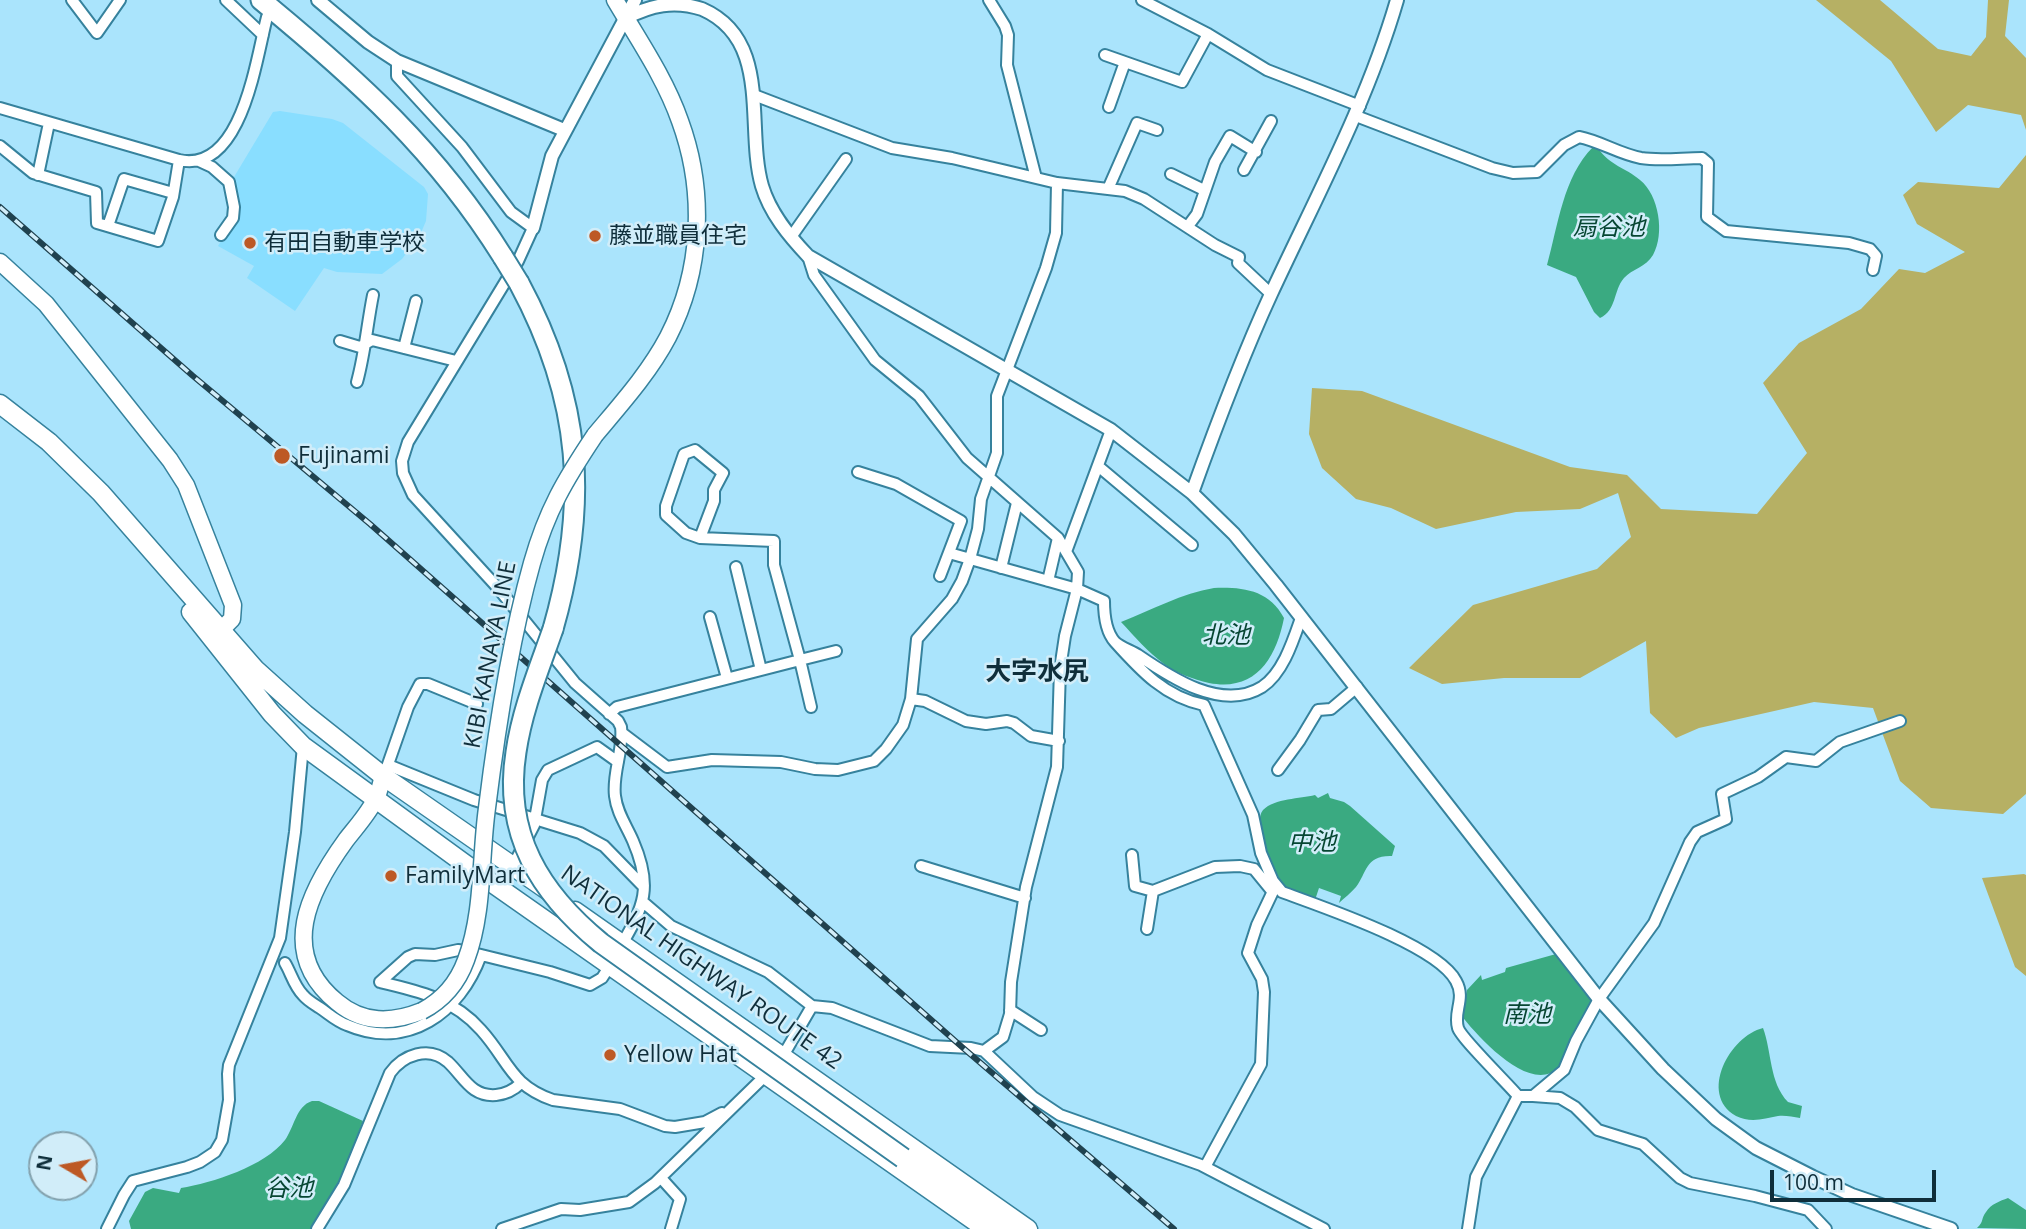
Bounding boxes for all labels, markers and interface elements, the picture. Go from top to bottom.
water label: 扇谷池 [1573,214,1645,242]
place label: 藤並職員住宅 [609,222,747,250]
marker: 藤並職員住宅 [587,228,603,244]
place label: 有田自動車学校 [264,229,425,257]
marker: 有田自動車学校 [242,235,258,251]
place label: Fujinami [298,442,390,470]
marker: Fujinami [272,446,292,466]
street label: KIBI KANAYA LINE [459,559,523,751]
water label: 北池 [1202,622,1250,650]
district label: 大字水尻 [985,657,1089,689]
water label: 中池 [1288,829,1336,857]
street label: NATIONAL HIGHWAY ROUTE 42 [555,860,847,1076]
place label: FamilyMart [405,862,525,890]
marker: FamilyMart [383,868,399,884]
water label: 南池 [1503,1001,1551,1029]
place label: Yellow Hat [624,1041,737,1069]
marker: Yellow Hat [602,1047,618,1063]
north arrow [28,1131,98,1201]
text: N [30,1153,58,1173]
scale bar [1774,1156,1940,1200]
text: 100 m [1783,1168,1844,1196]
water label: 谷池 [265,1175,313,1203]

